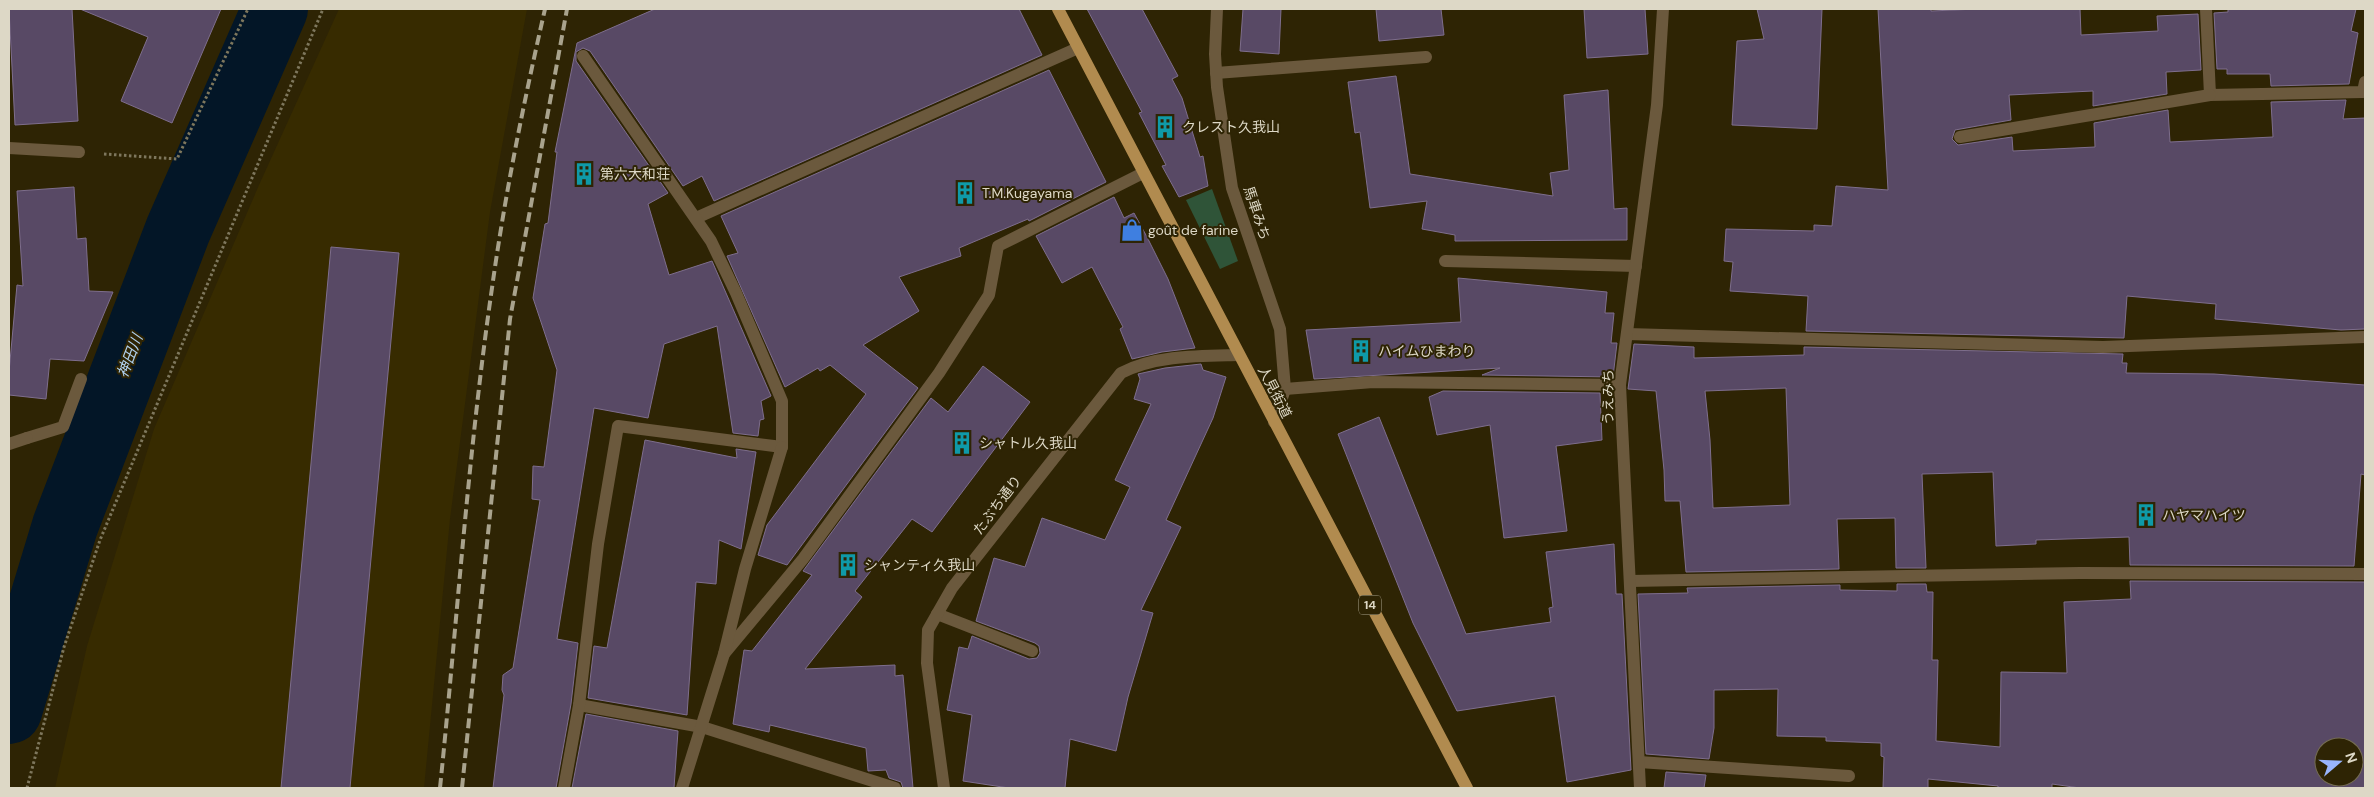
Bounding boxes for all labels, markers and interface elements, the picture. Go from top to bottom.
building icon: クレスト久我山 [1152,114,1178,140]
place label: クレスト久我山 [1182,118,1280,136]
building icon: 第六大和荘 [571,161,597,187]
place label: 第六大和荘 [600,165,670,183]
building icon: T.M.Kugayama [952,180,978,206]
place label: T.M.Kugayama [982,184,1072,202]
street label: 馬車みち [1240,184,1274,242]
shop icon: goût de farine [1119,217,1145,243]
place label: goût de farine [1148,221,1238,239]
water label: 神田川 [113,330,148,381]
building icon: ハイムひまわり [1348,338,1374,364]
place label: ハイムひまわり [1378,342,1475,360]
street label: 人見街道 [1254,363,1296,421]
street label: うえみち [1599,369,1617,425]
building icon: シャトル久我山 [949,430,975,456]
place label: シャトル久我山 [979,434,1077,452]
street label: たぶち通り [969,472,1025,538]
building icon: ハヤマハイツ [2133,502,2159,528]
place label: ハヤマハイツ [2162,506,2246,524]
building icon: シャンティ久我山 [835,552,861,578]
place label: シャンティ久我山 [864,556,975,574]
road number: 14 [1359,596,1381,614]
north arrow [2314,737,2364,787]
text: N [2341,750,2361,766]

